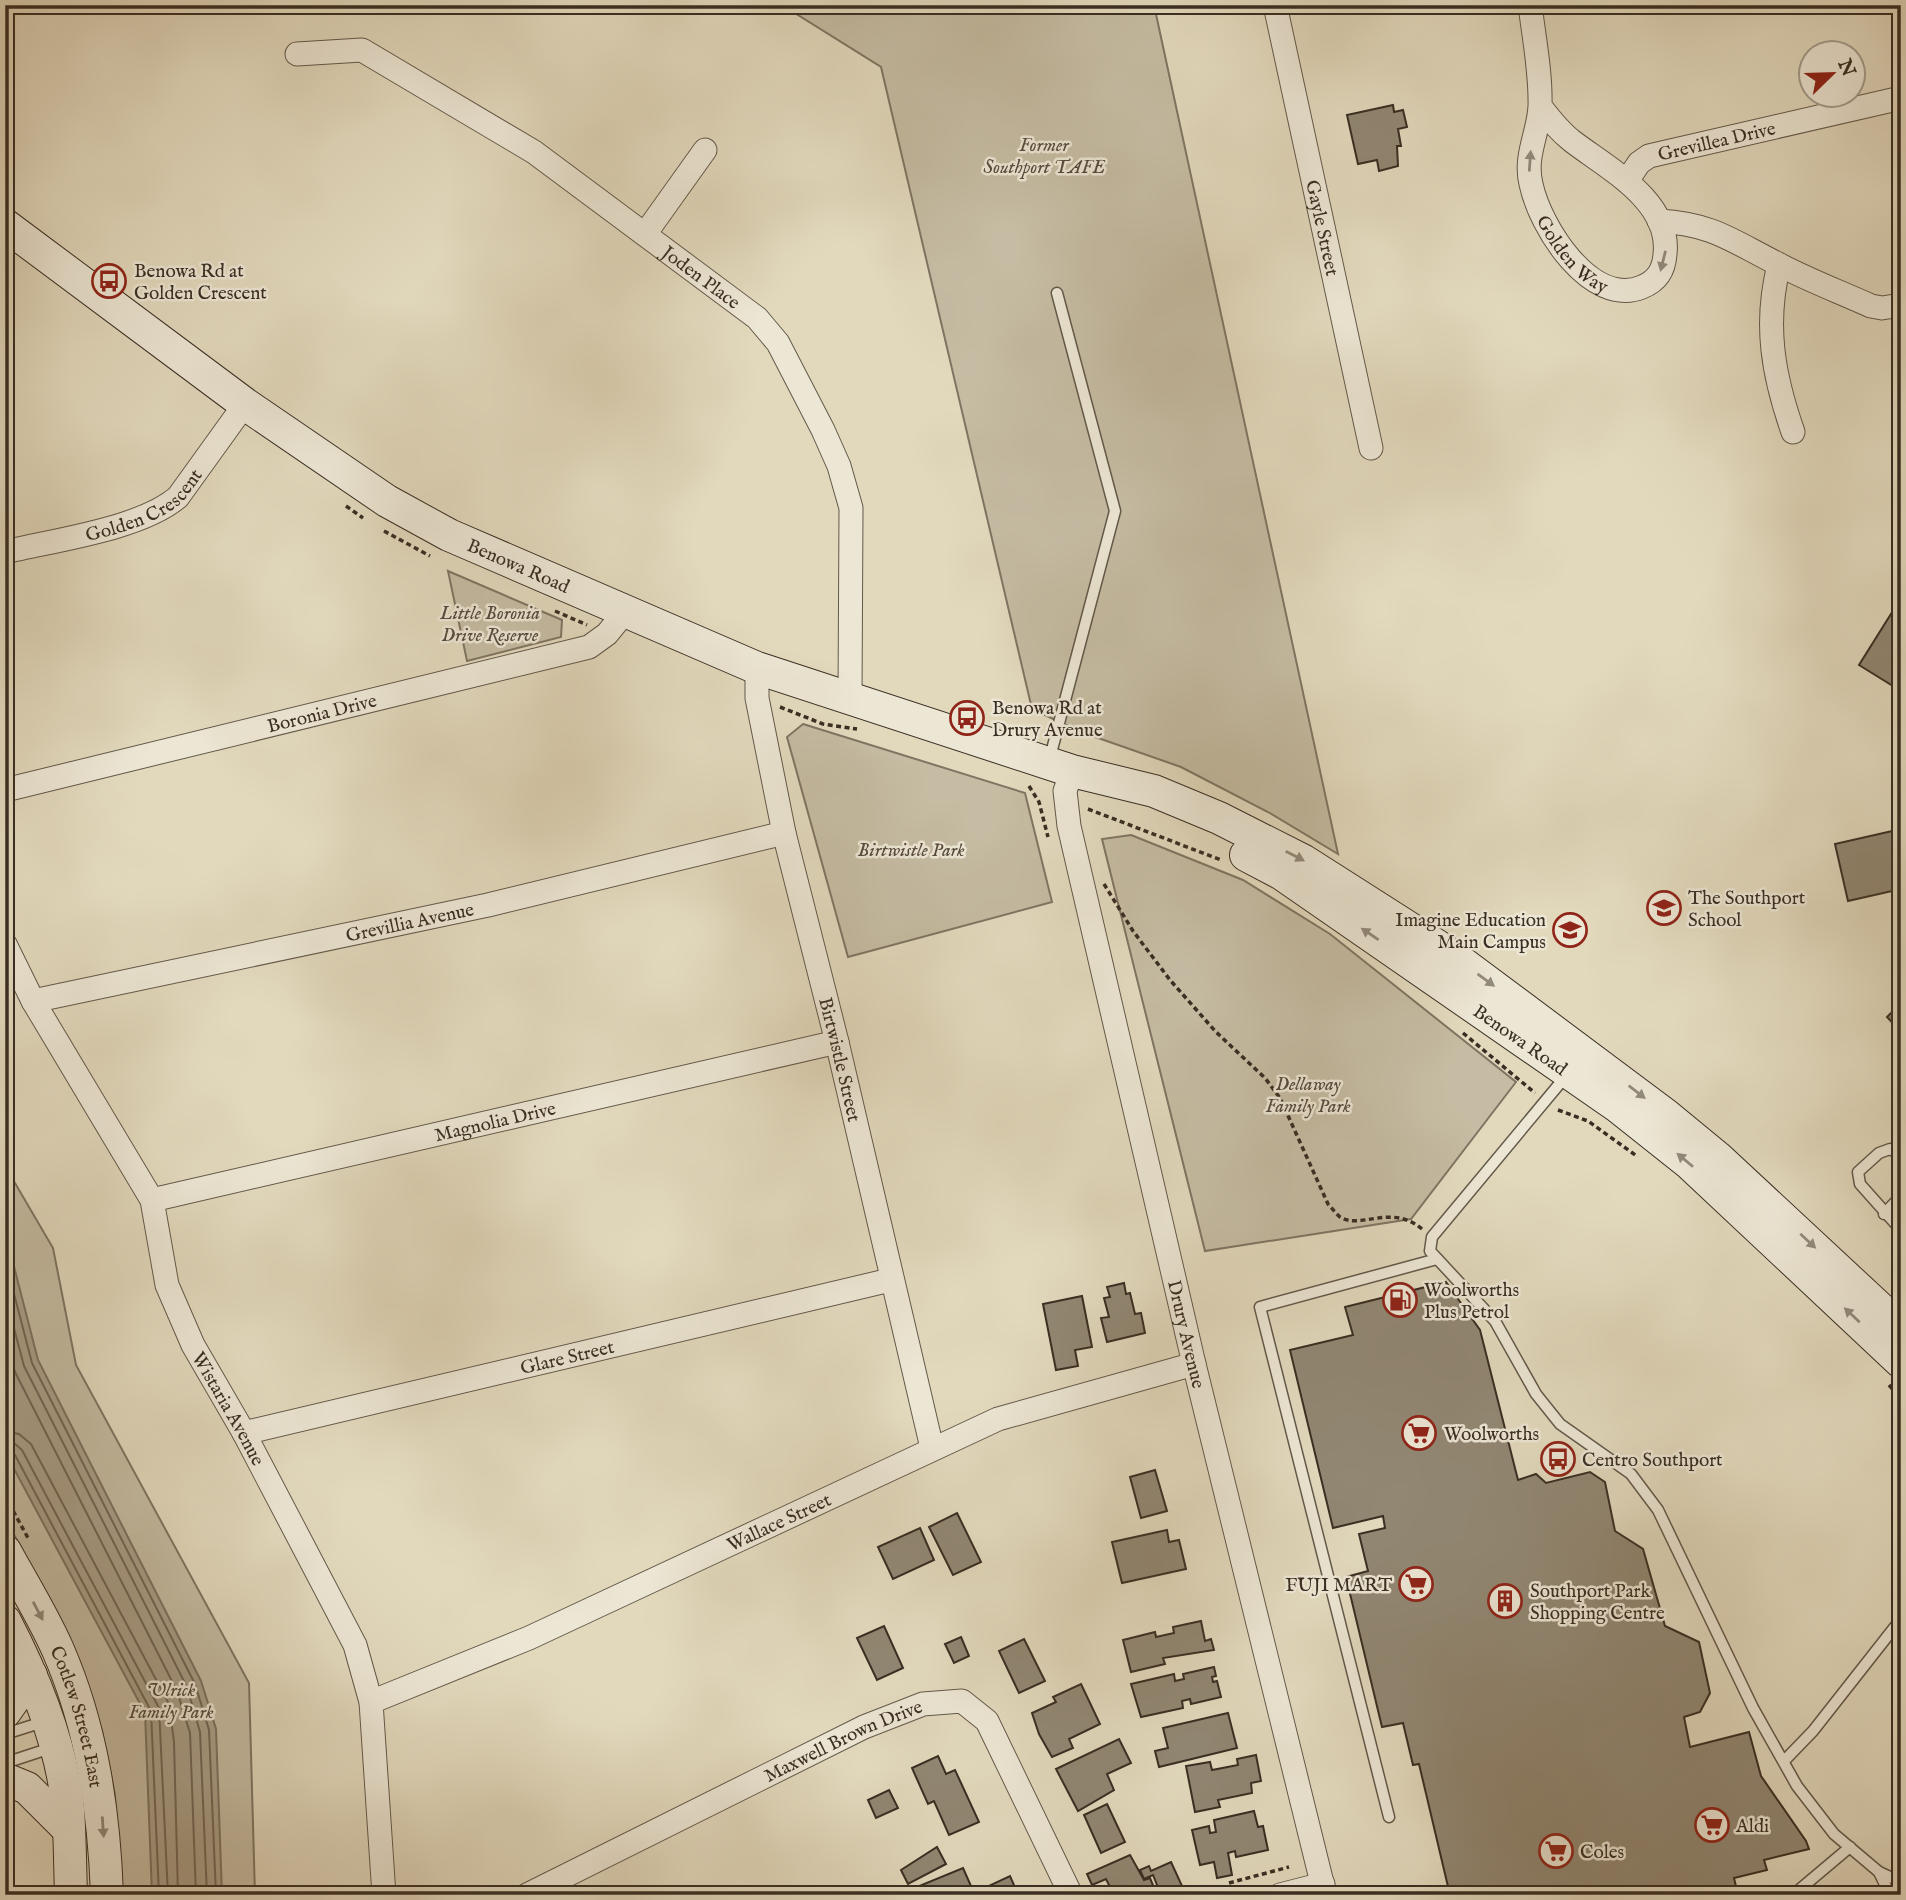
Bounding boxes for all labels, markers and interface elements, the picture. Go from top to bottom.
north arrow [1798,38,1868,108]
text: N [1831,55,1860,81]
street label: Grevillea Drive [1656,117,1778,168]
park label: Former Southport TAFE [983,134,1105,180]
one-way arrow [1525,150,1536,172]
street label: Gayle Street [1299,178,1343,279]
street label: Golden Way [1530,212,1612,300]
street label: Joden Place [655,240,745,316]
one-way arrow [1657,250,1668,272]
place label: Benowa Rd at Golden Crescent [134,260,267,306]
bus stop icon: Benowa Rd at Golden Crescent [90,262,128,300]
street label: Golden Crescent [83,464,209,548]
street label: Benowa Road [463,534,574,600]
park label: Little Boronia Drive Reserve [439,602,540,648]
street label: Boronia Drive [265,689,380,739]
place label: Benowa Rd at Drury Avenue [992,697,1103,743]
bus stop icon: Benowa Rd at Drury Avenue [948,699,986,737]
park label: Birtwistle Park [857,839,965,863]
one-way arrow [1285,851,1305,862]
place label: The Southport School [1688,887,1806,933]
school or university icon: The Southport School [1645,889,1683,927]
street label: Grevillia Avenue [344,898,477,949]
place label: Imagine Education Main Campus [1395,909,1546,955]
school or university icon: Imagine Education Main Campus [1551,911,1589,949]
one-way arrow [1361,927,1379,941]
one-way arrow [1477,973,1495,987]
street label: Birtwistle Street [812,995,865,1125]
street label: Benowa Road [1468,1000,1572,1082]
park label: Dellaway Family Park [1265,1073,1351,1119]
one-way arrow [1628,1085,1646,1099]
street label: Magnolia Drive [432,1097,559,1148]
one-way arrow [1676,1153,1694,1168]
one-way arrow [1799,1233,1816,1249]
street label: Drury Avenue [1161,1278,1210,1391]
place label: Woolworths Plus Petrol [1424,1279,1519,1325]
fuel station icon: Woolworths Plus Petrol [1381,1281,1419,1319]
one-way arrow [1844,1307,1861,1323]
street label: Glare Street [518,1336,617,1381]
street label: Wistaria Avenue [186,1348,269,1471]
supermarket icon: Woolworths [1400,1414,1438,1452]
place label: Woolworths [1444,1423,1539,1447]
bus stop icon: Centro Southport [1539,1440,1577,1478]
place label: Centro Southport [1582,1449,1723,1473]
street label: Wallace Street [724,1488,836,1558]
supermarket icon: FUJI MART [1397,1565,1435,1603]
place label: FUJI MART [1285,1574,1392,1598]
place label: Southport Park Shopping Centre [1530,1580,1665,1626]
building icon: Southport Park Shopping Centre [1486,1582,1524,1620]
one-way arrow [32,1601,43,1621]
street label: Cotlew Street East [44,1643,107,1790]
park label: Ulrick Family Park [128,1679,214,1725]
street label: Maxwell Brown Drive [761,1695,926,1789]
supermarket icon: Aldi [1693,1806,1731,1844]
place label: Aldi [1735,1815,1769,1839]
one-way arrow [98,1816,109,1838]
supermarket icon: Coles [1537,1832,1575,1870]
place label: Coles [1580,1841,1624,1865]

